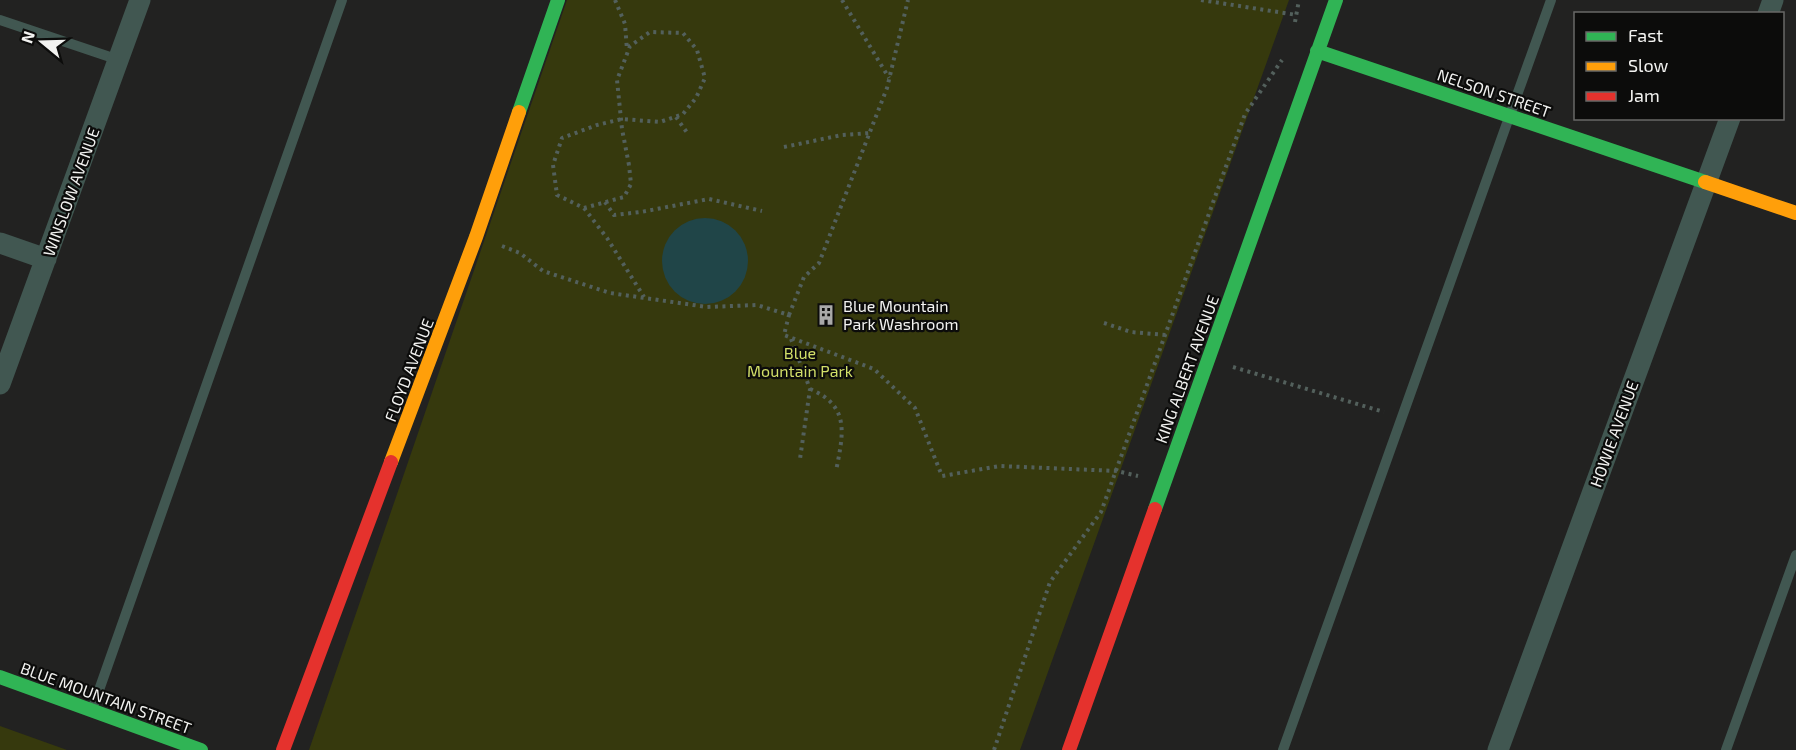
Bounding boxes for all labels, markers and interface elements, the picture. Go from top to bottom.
north arrow [12,12,72,72]
legend [1574,12,1784,120]
text: Fast [1628,24,1663,46]
text: N [16,28,38,46]
text: Slow [1628,54,1669,76]
street label: NELSON STREET [1435,64,1553,121]
text: Jam [1628,84,1660,106]
street label: WINSLOW AVENUE [38,125,103,259]
street label: KING ALBERT AVENUE [1151,292,1222,445]
place label: Blue Mountain Park Washroom [843,296,959,333]
building icon: Blue Mountain Park Washroom [814,303,838,327]
street label: FLOYD AVENUE [380,316,437,424]
park label: Blue Mountain Park [747,343,853,380]
street label: HOWIE AVENUE [1585,378,1642,490]
street label: BLUE MOUNTAIN STREET [18,658,194,737]

